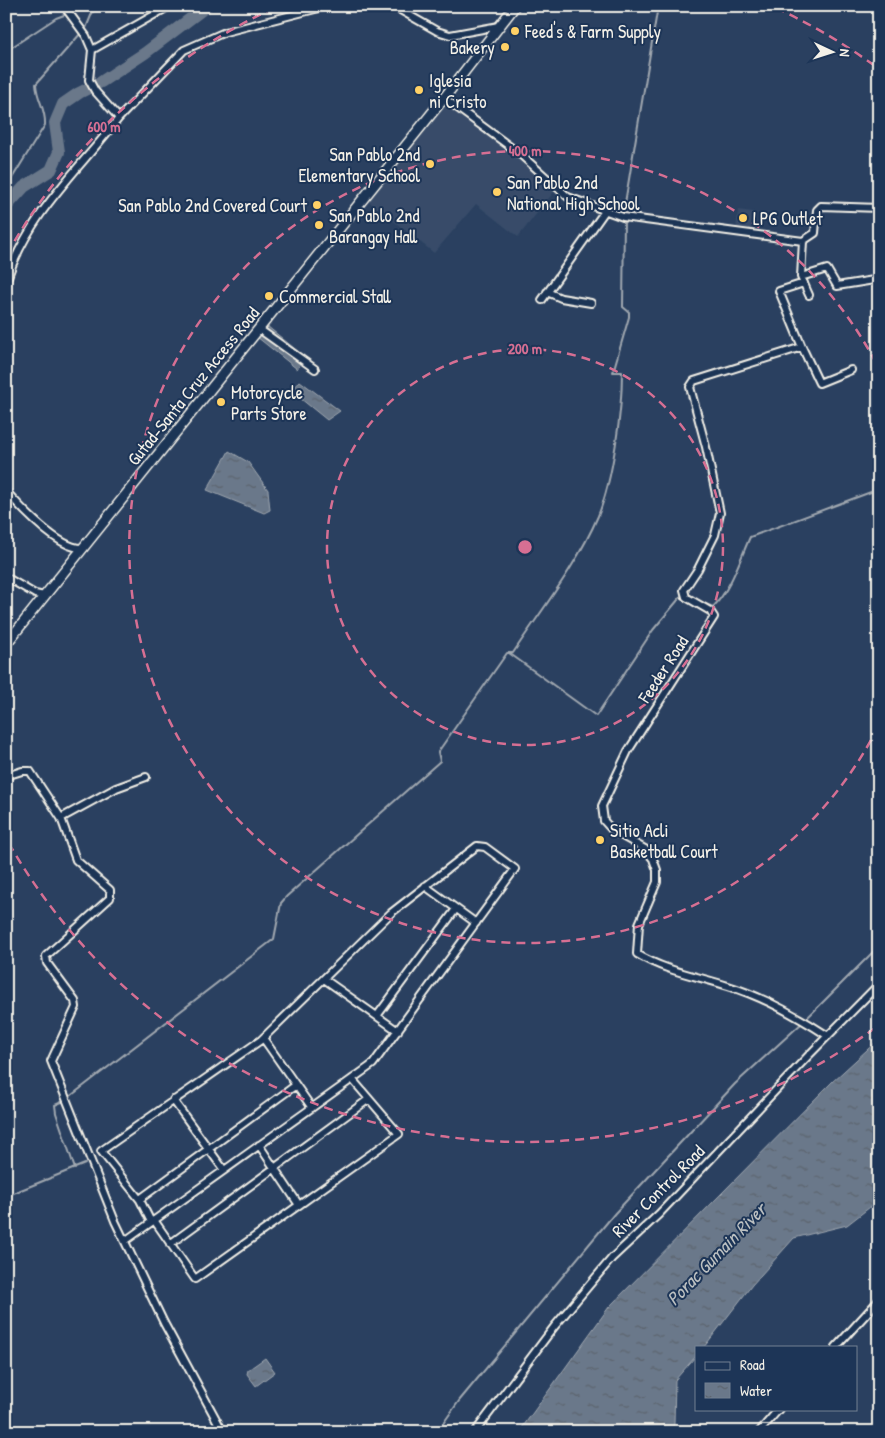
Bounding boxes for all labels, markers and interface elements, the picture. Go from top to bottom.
place label: Feed's & Farm Supply [524,19,662,44]
marker: Feed's & Farm Supply [509,25,521,37]
north arrow [808,28,858,78]
place label: Bakery [450,35,495,60]
marker: Bakery [499,41,511,53]
text: N [836,49,855,58]
place label: Iglesia ni Cristo [429,68,487,114]
marker: Iglesia ni Cristo [413,84,425,96]
text: 600 m [87,116,121,137]
text: 400 m [509,140,541,161]
place label: San Pablo 2nd Elementary School [299,142,420,188]
marker: San Pablo 2nd Elementary School [424,158,436,170]
place label: San Pablo 2nd National High School [507,170,640,216]
marker: San Pablo 2nd National High School [491,186,503,198]
place label: San Pablo 2nd Covered Court [118,193,308,218]
marker: San Pablo 2nd Covered Court [311,199,323,211]
place label: San Pablo 2nd Barangay Hall [329,203,420,249]
place label: LPG Outlet [753,206,823,231]
marker: LPG Outlet [737,212,749,224]
marker: San Pablo 2nd Barangay Hall [313,219,325,231]
place label: Commercial Stall [279,284,391,309]
marker: Commercial Stall [263,290,275,302]
street label: Gutad-Santa Cruz Access Road [121,301,265,471]
text: 200 m [508,338,542,359]
place label: Motorcycle Parts Store [231,380,307,426]
marker: Motorcycle Parts Store [215,396,227,408]
centre of rings [516,538,534,556]
street label: Feeder Road [631,630,694,708]
place label: Sitio Acli Basketball Court [610,818,719,864]
marker: Sitio Acli Basketball Court [594,834,606,846]
street label: River Control Road [606,1139,710,1243]
water label: Porac Gumain River [660,1195,773,1311]
legend [695,1346,858,1410]
text: Road [740,1354,765,1375]
text: Water [740,1380,772,1401]

